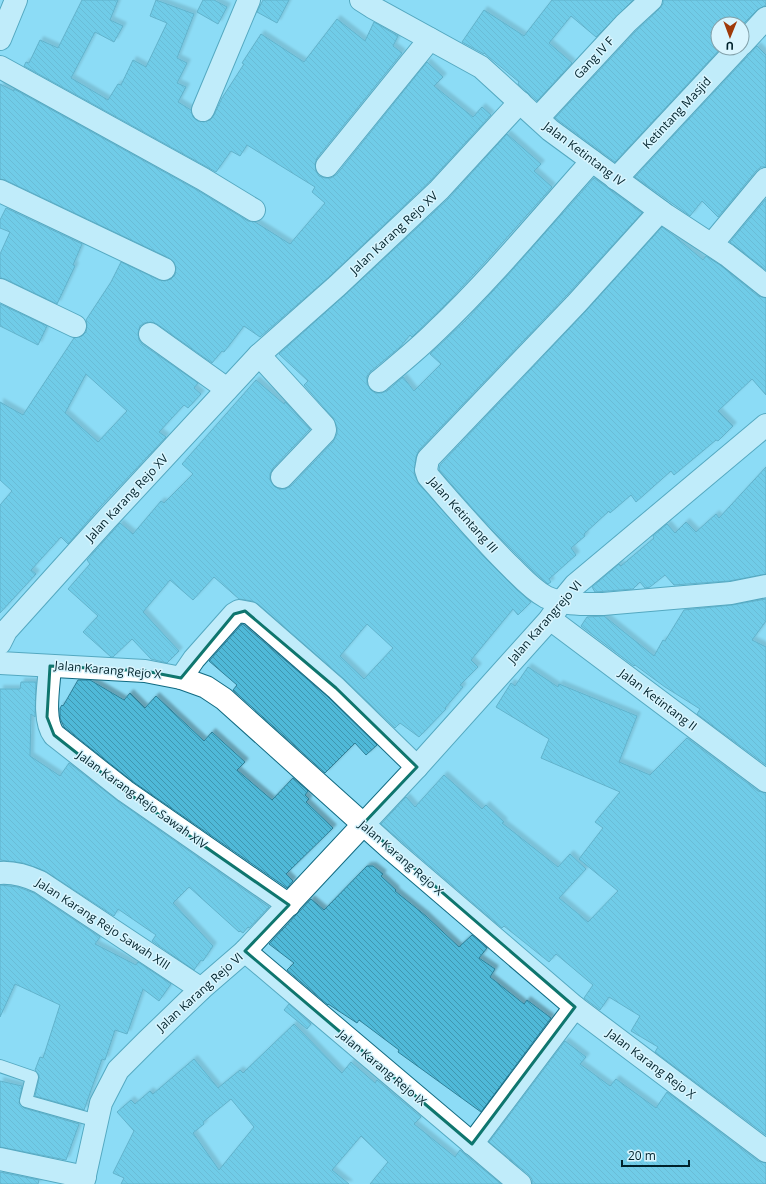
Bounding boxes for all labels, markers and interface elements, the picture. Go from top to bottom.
north arrow [710,16,750,56]
street label: Gang IV F [570,33,618,83]
text: U [726,39,734,54]
street label: Ketintang Masjid [639,73,715,153]
street label: Jalan Ketintang IV [540,117,629,190]
street label: Jalan Karang Rejo XV [345,187,442,278]
street label: Jalan Karang Rejo XV [81,449,172,546]
street label: Jalan Ketintang III [424,472,502,556]
street label: Jalan Karangrejo VI [503,576,585,668]
street label: Jalan Karang Rejo X [53,656,162,683]
street label: Jalan Ketintang II [615,664,701,735]
street label: Jalan Karang Rejo Sawah XIV [73,746,212,853]
street label: Jalan Karang Rejo X [355,815,447,899]
street label: Jalan Karang Rejo Sawah XIII [32,873,174,973]
street label: Jalan Karang Rejo VI [152,948,246,1036]
street label: Jalan Karang Rejo X [603,1024,699,1103]
street label: Jalan Karang Rejo IX [334,1025,430,1110]
scale bar [622,1142,689,1168]
text: 20 m [628,1147,656,1164]

